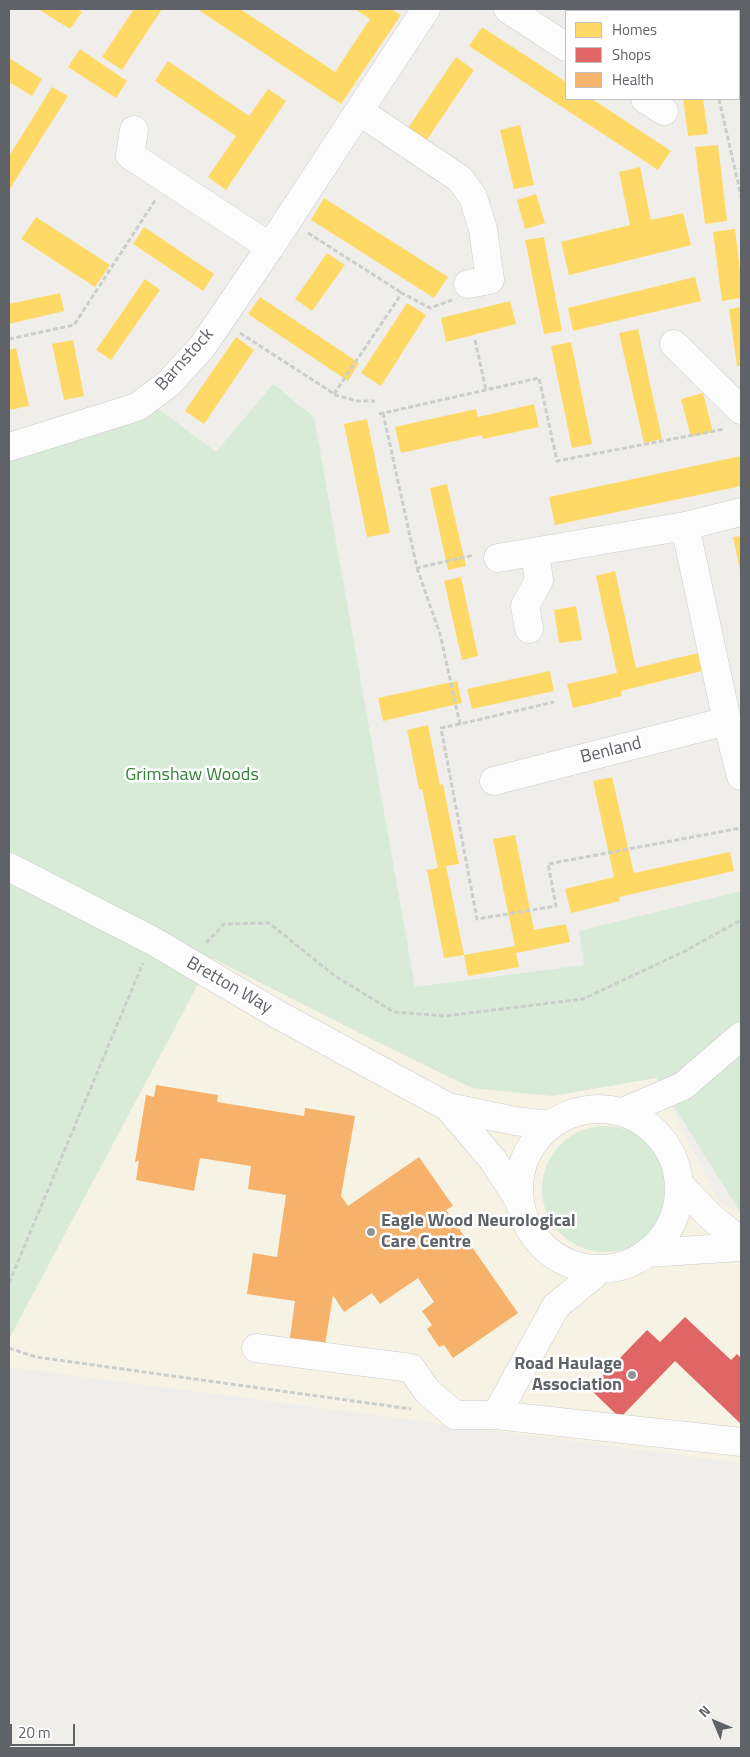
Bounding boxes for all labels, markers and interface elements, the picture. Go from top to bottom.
legend [565,10,740,100]
text: Homes [612,18,657,41]
text: Shops [612,43,651,66]
text: Health [612,68,654,91]
street label: Barnstock [151,324,219,396]
street label: Benland [578,733,644,769]
park label: Grimshaw Woods [125,765,259,787]
street label: Bretton Way [182,953,276,1019]
place label: Eagle Wood Neurological Care Centre [381,1211,576,1254]
marker: Eagle Wood Neurological Care Centre [365,1226,377,1238]
place label: Road Haulage Association [514,1354,622,1396]
marker: Road Haulage Association [626,1369,638,1381]
north arrow [690,1697,740,1747]
text: N [693,1700,715,1722]
scale bar [12,1714,78,1746]
text: 20 m [18,1721,51,1744]

